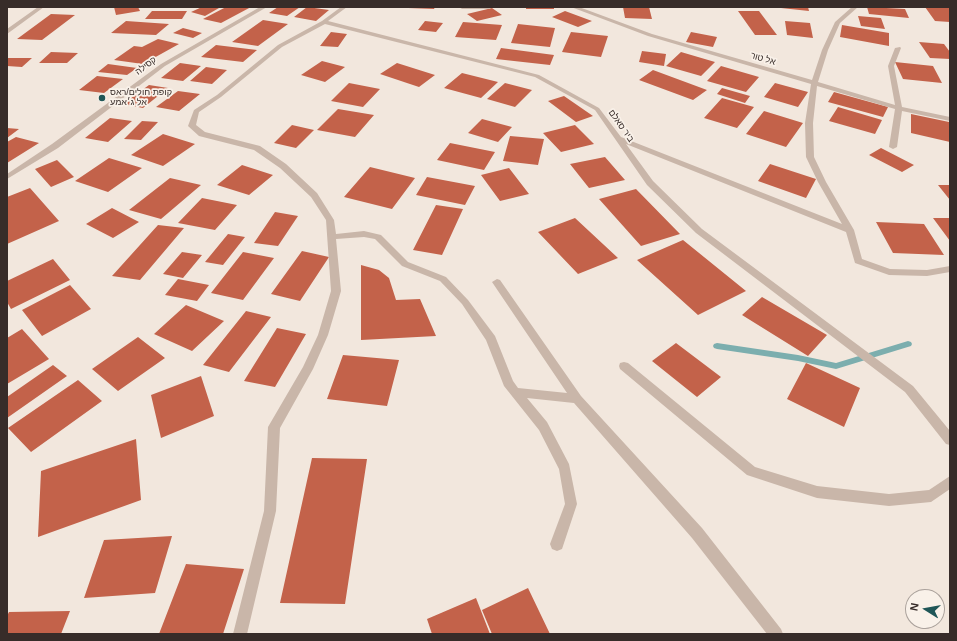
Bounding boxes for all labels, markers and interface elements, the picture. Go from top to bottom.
street label: אל טור [749,50,777,68]
street label: קסילה [133,55,159,77]
place label: קופת חולים/ראס אל ג׳אמע [110,88,172,109]
marker: קופת חולים/ראס אל ג׳אמע [97,93,107,103]
street label: ביר סאלם [606,108,636,144]
north arrow [905,589,945,629]
text: N [908,602,921,612]

